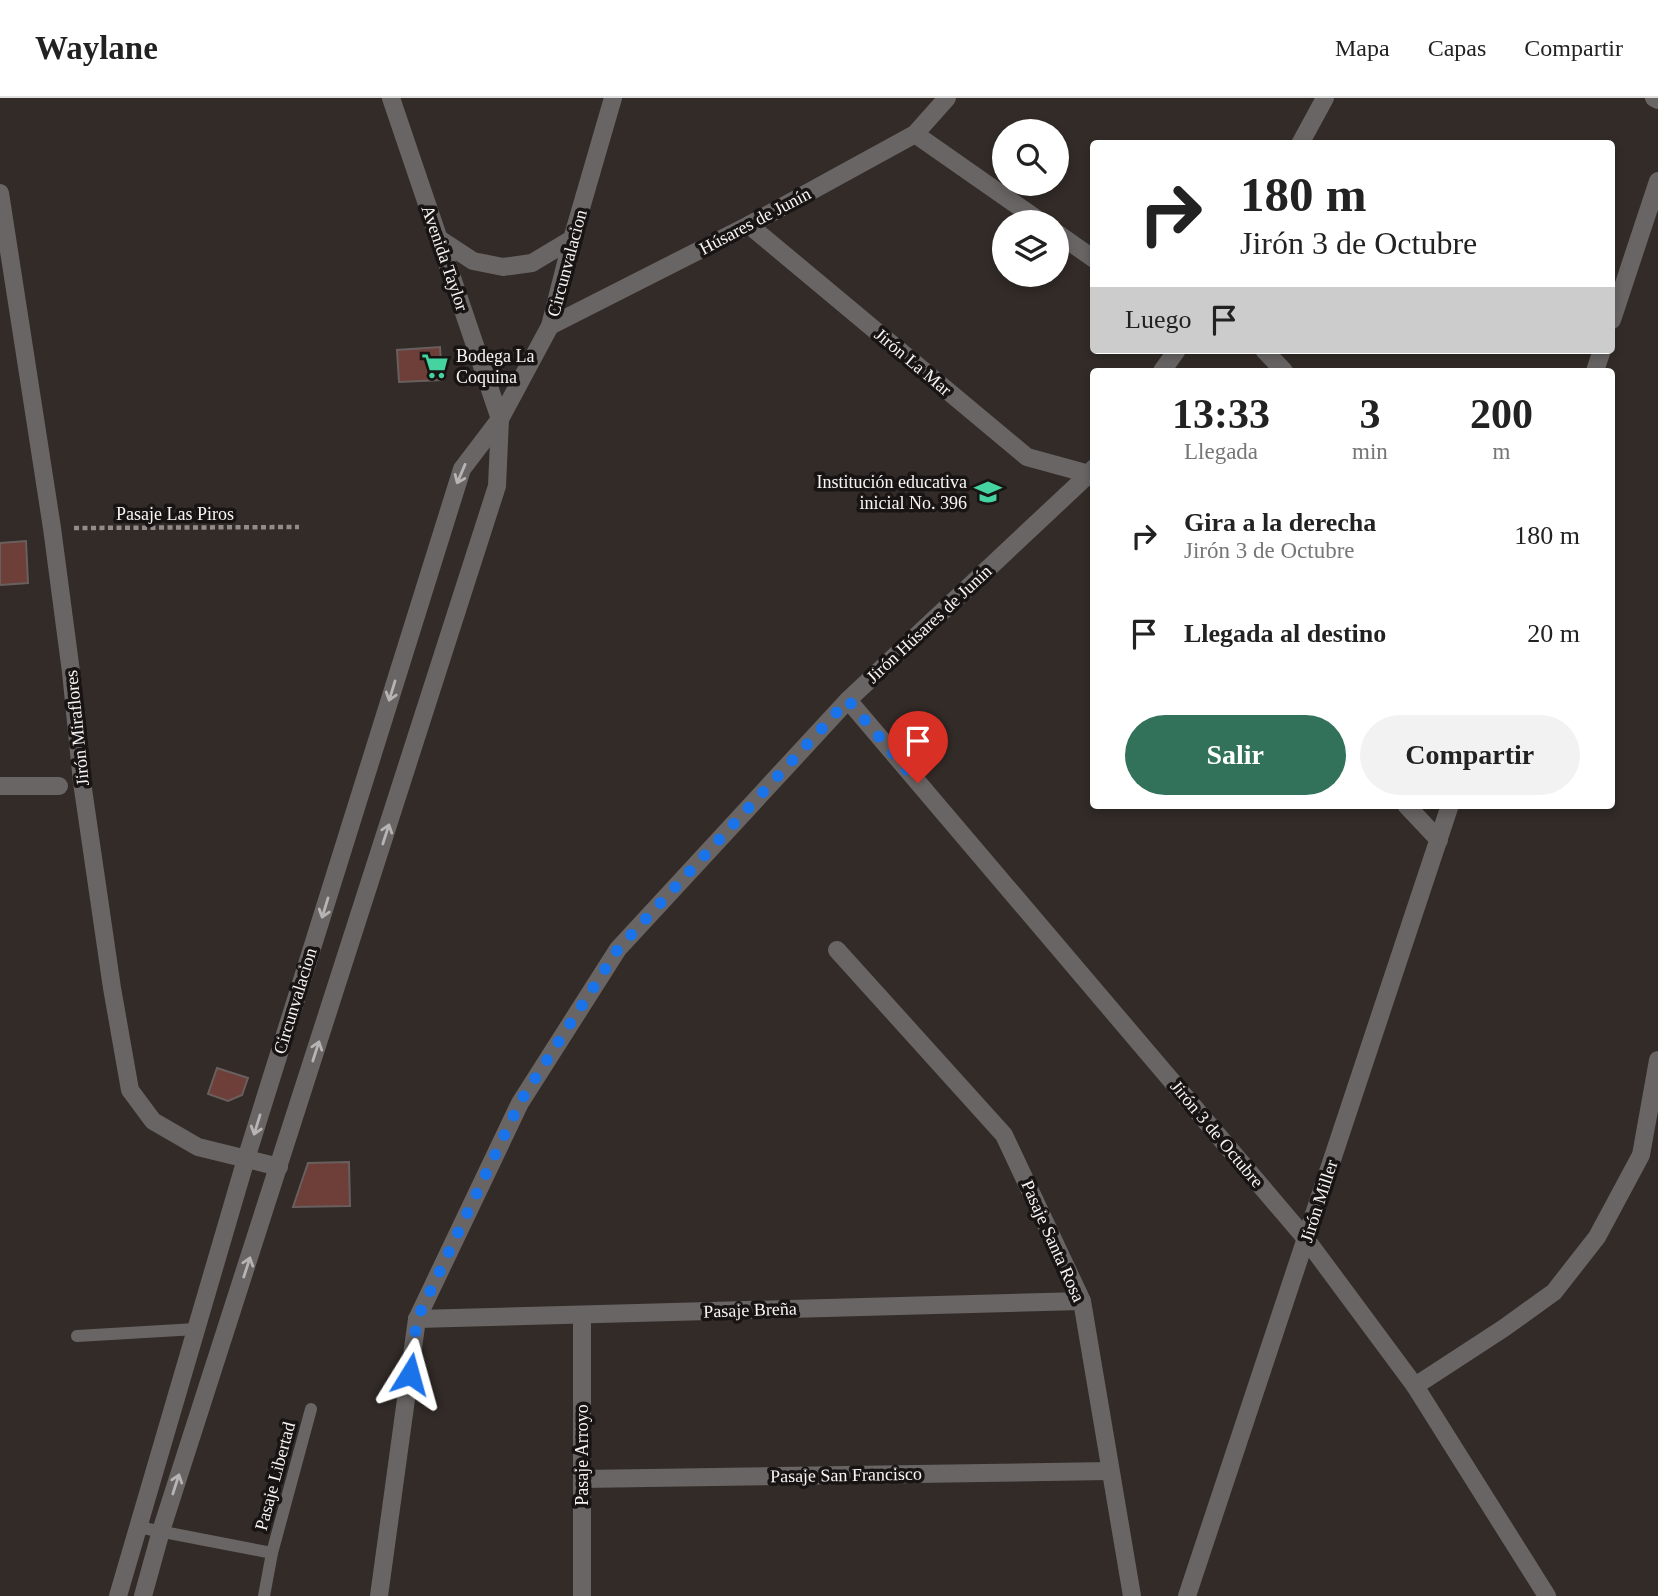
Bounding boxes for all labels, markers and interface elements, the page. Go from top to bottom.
text: Waylane [35,30,158,66]
text: Mapa [1335,35,1390,61]
text: Capas [1428,35,1486,61]
text: Compartir [1524,35,1623,61]
map controls [992,119,1069,287]
button: search [992,119,1069,196]
text: 180 m [1240,167,1367,222]
icon: right [1125,168,1216,259]
street label: Húsares de Junín [696,183,814,259]
street label: Avenida Taylor [418,202,472,314]
street label: Circunvalacion [543,207,591,319]
button: layers [992,210,1069,287]
text: Jirón 3 de Octubre [1240,225,1477,261]
icon: arrive [1205,301,1243,339]
text: Luego [1125,305,1191,334]
street label: Jirón La Mar [871,324,955,400]
place label: Bodega La Coquina [456,346,534,387]
supermarket icon: Bodega La Coquina [420,351,450,381]
text: 13:33 [1172,391,1270,437]
text: 3 [1359,391,1380,437]
text: 200 [1470,391,1533,437]
text: Llegada [1184,439,1258,464]
text: min [1352,439,1388,464]
text: m [1492,439,1510,464]
one-way arrow [454,463,467,485]
place label: Institución educativa inicial No. 396 [817,472,967,513]
school or university icon: Institución educativa inicial No. 396 [973,477,1003,507]
street label: Pasaje Las Piros [116,504,234,524]
text: Gira a la derecha [1184,508,1376,537]
icon: right [1125,517,1163,555]
text: 180 m [1514,521,1580,550]
text: Jirón 3 de Octubre [1184,538,1355,563]
street label: Jirón Húsares de Junín [862,561,996,687]
icon: arrive [1125,615,1163,653]
text: Llegada al destino [1184,619,1386,648]
text: 20 m [1527,619,1580,648]
street label: Jirón Miraflores [61,669,93,787]
one-way arrow [385,680,398,702]
pin [888,711,948,783]
button: Salir [1125,715,1346,795]
button: Compartir [1360,715,1580,795]
icon: arrive [899,722,937,760]
one-way arrow [380,823,393,845]
one-way arrow [317,897,330,919]
street label: Circunvalacion [269,945,321,1057]
one-way arrow [311,1040,324,1062]
street label: Jirón 3 de Octubre [1166,1076,1268,1192]
one-way arrow [249,1114,262,1136]
street label: Jirón Miller [1296,1157,1342,1245]
street label: Pasaje Santa Rosa [1017,1177,1089,1305]
one-way arrow [241,1257,254,1279]
street label: Pasaje Breña [703,1298,797,1322]
position arrow [373,1337,447,1411]
street label: Pasaje Arroyo [572,1404,592,1506]
street label: Pasaje Libertad [251,1420,299,1532]
street label: Pasaje San Francisco [770,1464,922,1486]
one-way arrow [171,1473,183,1495]

